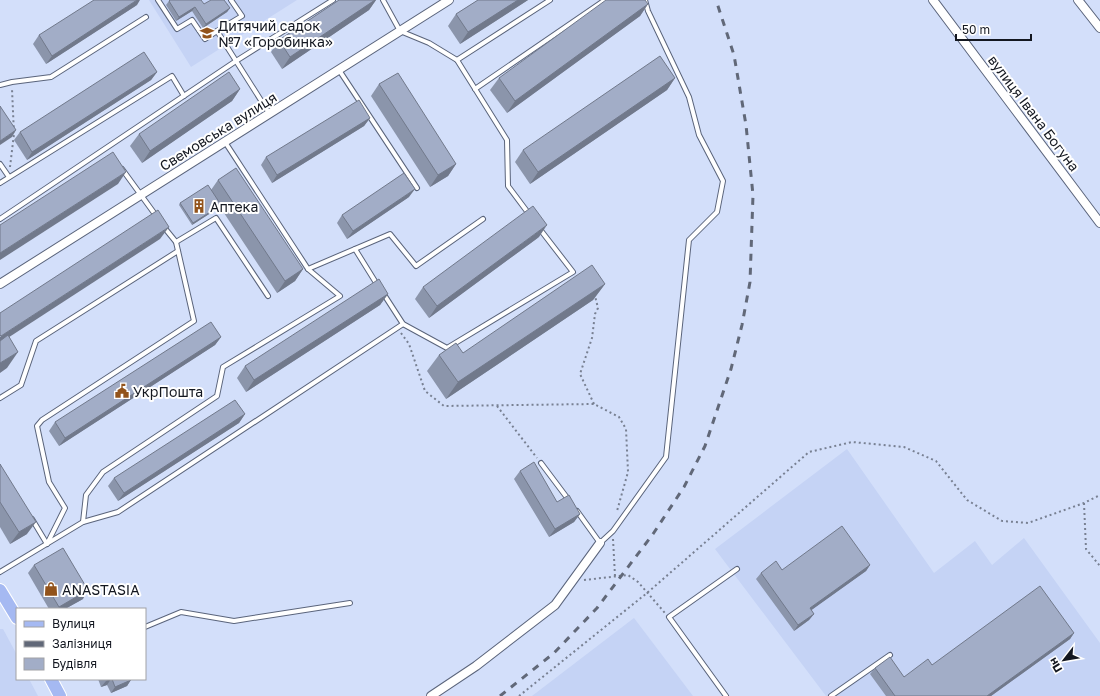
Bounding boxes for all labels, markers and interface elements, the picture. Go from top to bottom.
scale bar [956,16,1031,42]
place label: Дитячий садок №7 «Горобинка» [218,17,333,50]
text: 50 m [962,22,990,37]
school or university icon: Дитячий садок №7 «Горобинка» [199,25,215,41]
street label: вулиця Івана Богуна [985,52,1083,174]
street label: Свемовська вулиця [156,88,280,174]
building icon: Аптека [191,198,207,214]
place label: Аптека [210,198,258,215]
public building icon: УкрПошта [114,383,130,399]
place label: УкрПошта [133,383,203,400]
shop icon: ANASTASIA [43,581,59,597]
place label: ANASTASIA [62,581,140,598]
legend [16,608,146,680]
text: Вулиця [52,616,95,631]
text: Залізниця [52,636,112,651]
north arrow [1044,640,1084,680]
text: Пн [1045,655,1064,675]
text: Будівля [52,656,97,671]

